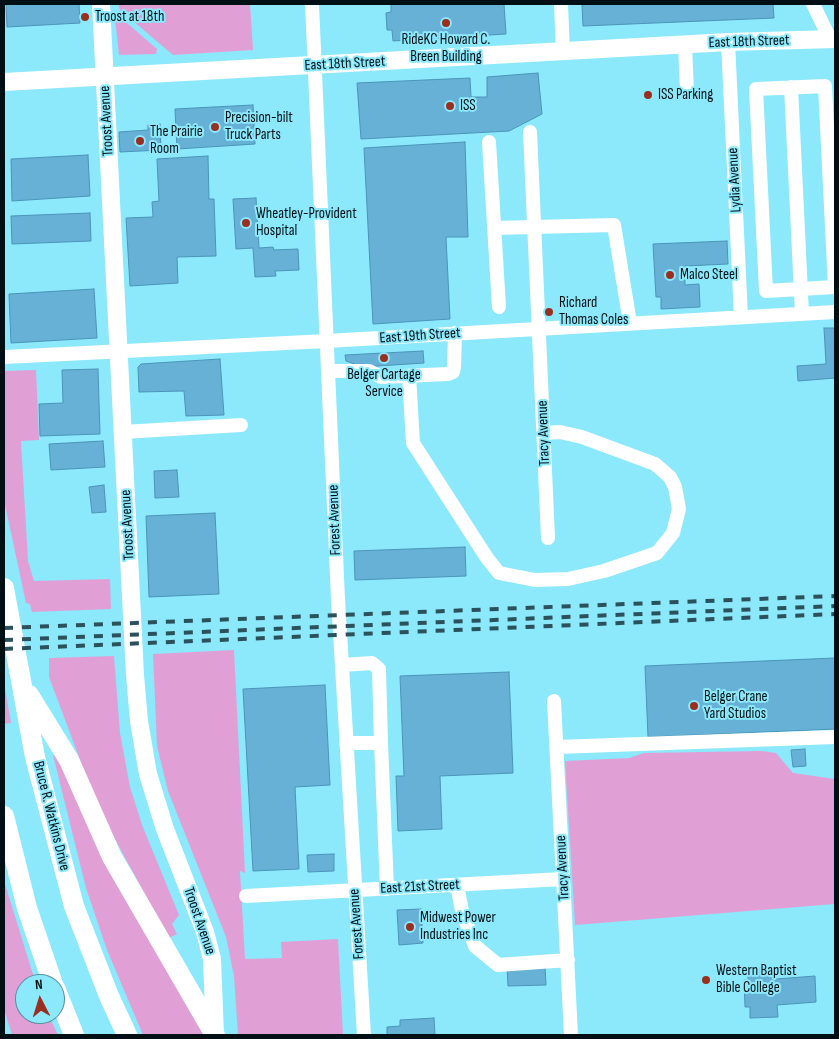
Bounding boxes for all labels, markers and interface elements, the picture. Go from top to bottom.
place label: Troost at 18th [95,8,164,26]
marker: Troost at 18th [79,11,91,23]
marker: RideKC Howard C. Breen Building [440,17,452,29]
place label: RideKC Howard C. Breen Building [402,31,490,66]
street label: East 18th Street [708,32,790,52]
street label: East 18th Street [304,53,386,75]
street label: Troost Avenue [96,85,118,157]
place label: ISS Parking [658,86,713,104]
marker: ISS Parking [642,89,654,101]
place label: ISS [460,97,476,115]
marker: ISS [444,100,456,112]
place label: Precision-bilt Truck Parts [225,109,293,144]
marker: Precision-bilt Truck Parts [209,121,221,133]
place label: The Prairie Room [150,123,203,158]
marker: The Prairie Room [134,135,146,147]
street label: Lydia Avenue [724,147,746,213]
place label: Wheatley-Provident Hospital [256,205,357,240]
marker: Wheatley-Provident Hospital [240,217,252,229]
place label: Malco Steel [680,266,738,284]
marker: Malco Steel [664,269,676,281]
place label: Richard Thomas Coles [559,294,628,329]
marker: Richard Thomas Coles [543,306,555,318]
street label: East 19th Street [379,324,461,348]
marker: Belger Cartage Service [378,352,390,364]
place label: Belger Cartage Service [347,366,421,401]
street label: Tracy Avenue [534,400,554,466]
street label: Forest Avenue [325,484,345,556]
street label: Troost Avenue [117,489,139,561]
place label: Belger Crane Yard Studios [704,688,768,723]
marker: Belger Crane Yard Studios [688,700,700,712]
street label: Bruce R. Watkins Drive [29,759,73,873]
street label: Tracy Avenue [552,835,574,901]
street label: East 21st Street [380,876,460,898]
street label: Troost Avenue [179,885,219,957]
street label: Forest Avenue [346,888,368,960]
place label: Midwest Power Industries Inc [420,909,496,944]
marker: Midwest Power Industries Inc [404,921,416,933]
place label: Western Baptist Bible College [716,962,797,997]
north arrow [15,974,65,1024]
marker: Western Baptist Bible College [700,974,712,986]
text: N [34,976,43,993]

